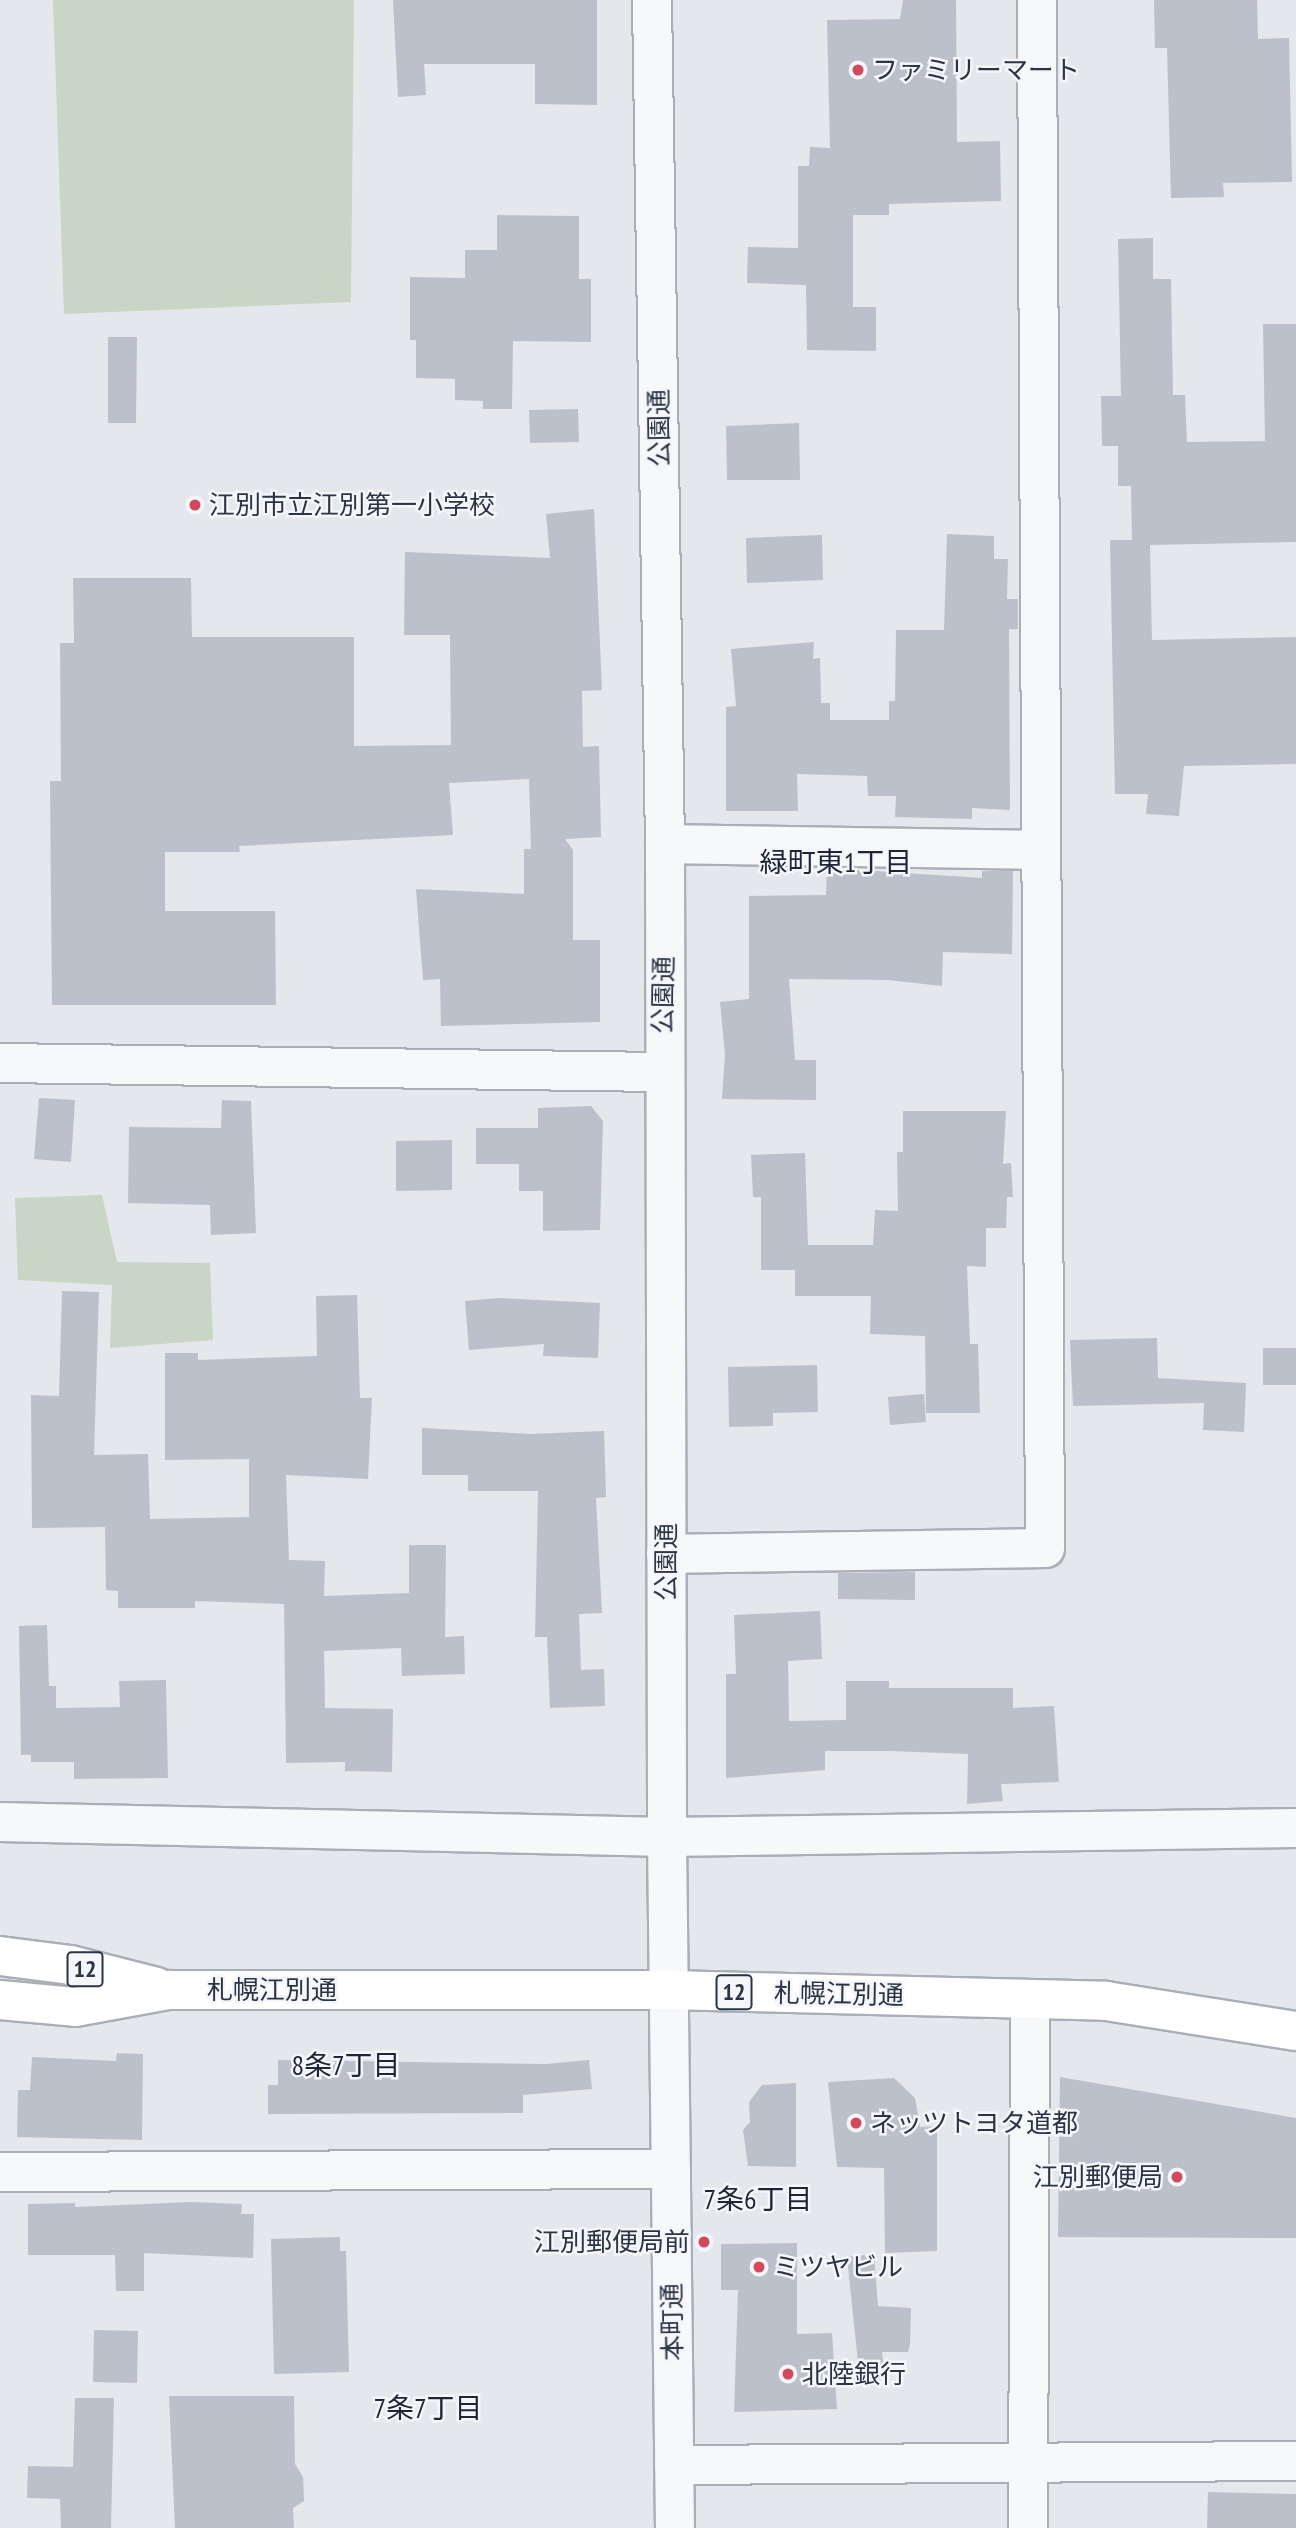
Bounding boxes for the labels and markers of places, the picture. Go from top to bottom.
place label: ファミリーマート [872,54,1080,86]
marker: ファミリーマート [850,62,866,78]
place label: 江別市立江別第一小学校 [209,489,495,521]
marker: 江別市立江別第一小学校 [187,497,203,513]
place label: ネッツトヨタ道都 [870,2107,1078,2139]
marker: ネッツトヨタ道都 [848,2115,864,2131]
place label: 江別郵便局 [1033,2161,1163,2193]
marker: 江別郵便局 [1169,2169,1185,2185]
place label: 江別郵便局前 [534,2226,690,2258]
marker: 江別郵便局前 [696,2234,712,2250]
place label: ミツヤビル [773,2251,903,2283]
marker: ミツヤビル [751,2259,767,2275]
place label: 北陸銀行 [802,2358,906,2390]
marker: 北陸銀行 [780,2366,796,2382]

